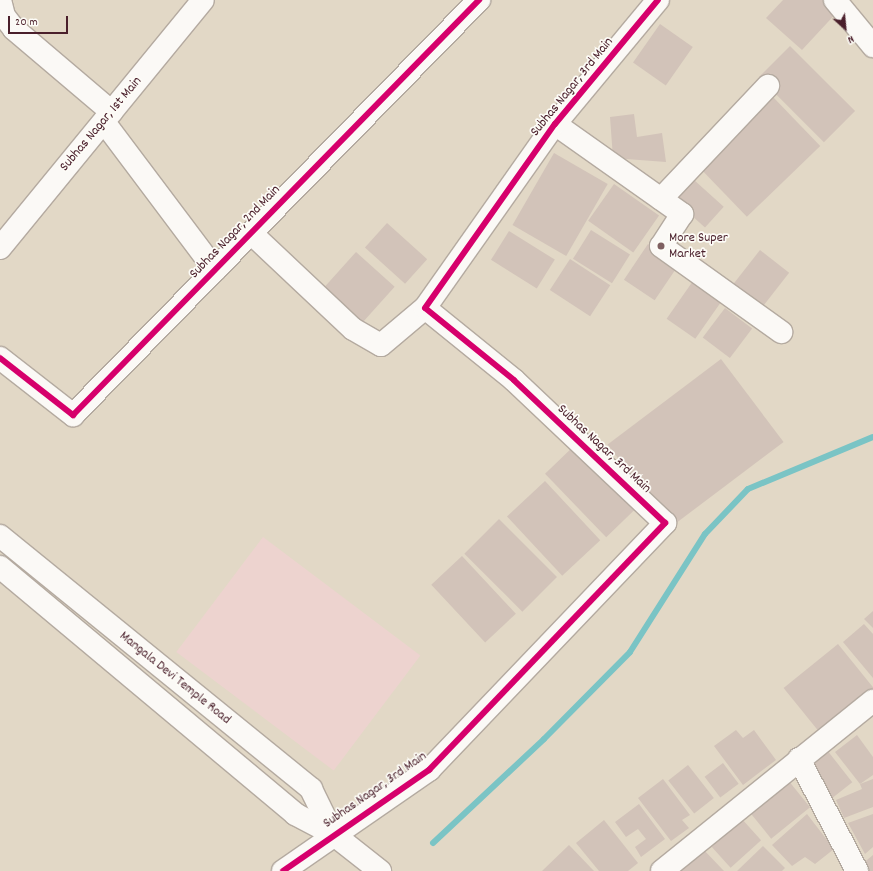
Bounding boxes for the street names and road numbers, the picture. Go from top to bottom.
street label: Subhas Nagar, 3rd Main [527,34,617,140]
street label: Subhas Nagar, 1st Main [56,73,146,175]
street label: Subhas Nagar, 2nd Main [186,182,284,282]
street label: Subhas Nagar, 3rd Main [553,401,655,497]
street label: Mangala Devi Temple Road [116,628,234,728]
street label: Subhas Nagar, 3rd Main [320,748,430,832]

